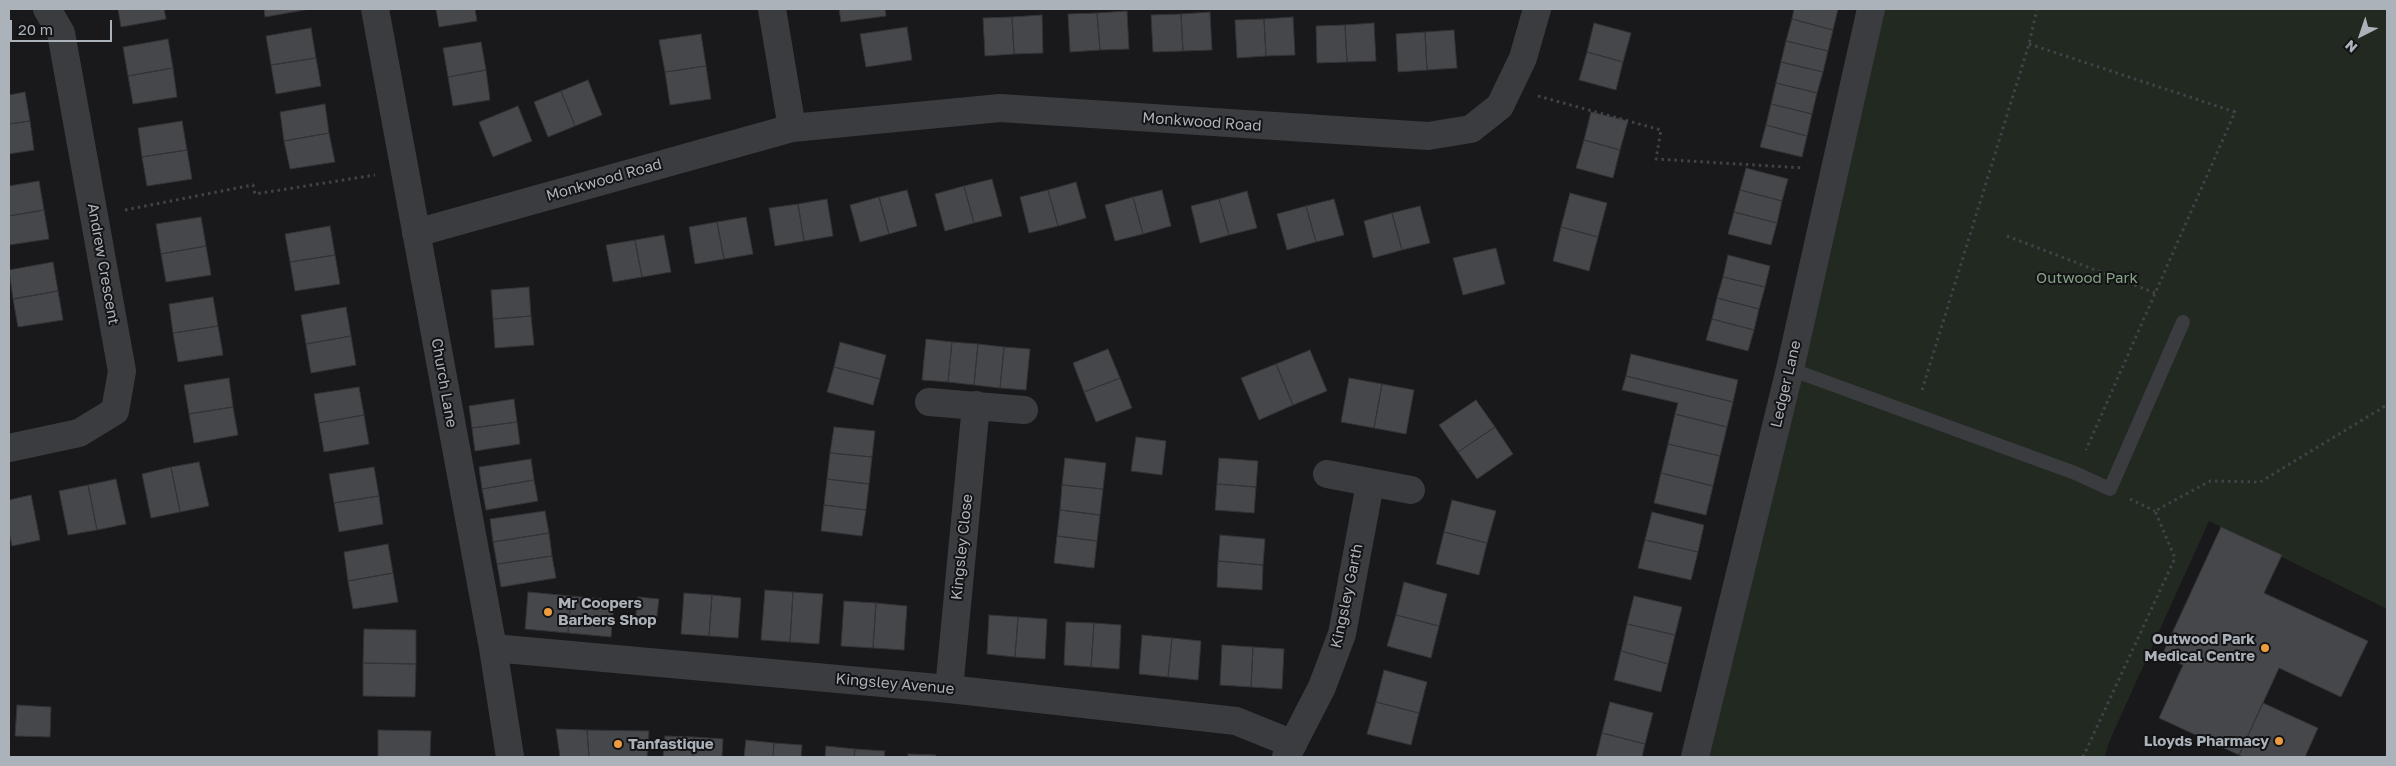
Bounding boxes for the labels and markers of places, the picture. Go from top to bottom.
place label: Mr Coopers Barbers Shop [558,594,657,629]
marker: Mr Coopers Barbers Shop [542,606,554,618]
place label: Outwood Park Medical Centre [2144,630,2255,665]
marker: Outwood Park Medical Centre [2259,642,2271,654]
place label: Lloyds Pharmacy [2144,732,2269,750]
place label: Tanfastique [628,735,714,753]
marker: Lloyds Pharmacy [2273,735,2285,747]
marker: Tanfastique [612,738,624,750]

